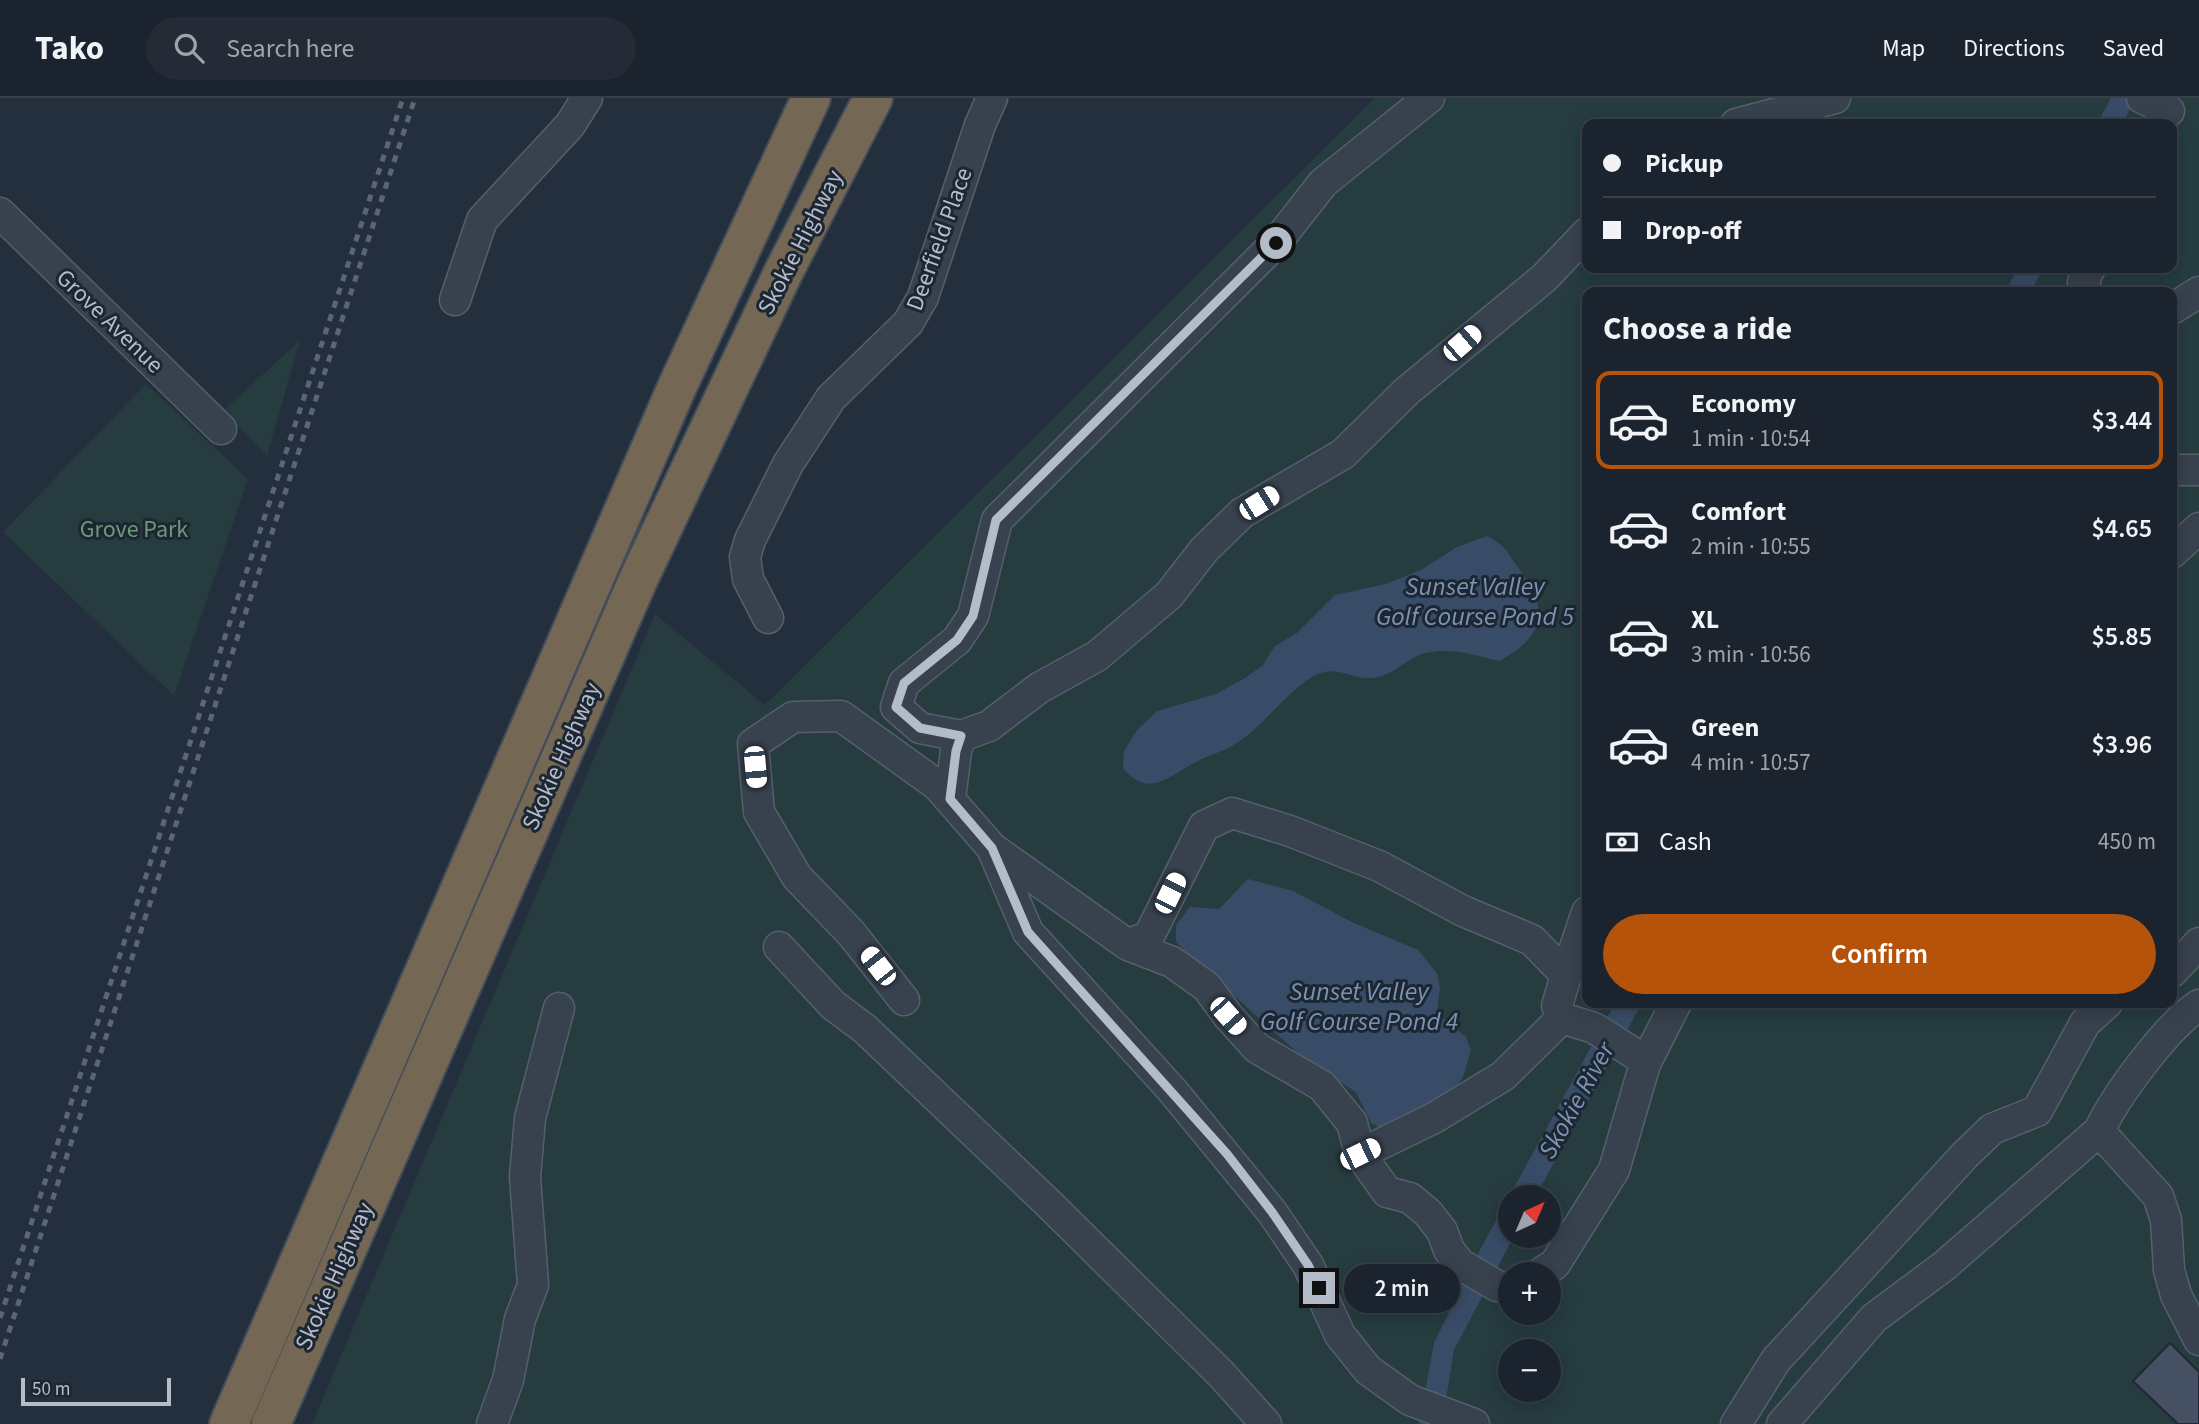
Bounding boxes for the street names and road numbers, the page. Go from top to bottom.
street label: Deerfield Place [897,163,982,316]
street label: Skokie Highway [749,164,852,321]
street label: Grove Avenue [48,261,171,382]
street label: Skokie Highway [513,677,610,836]
street label: Skokie Highway [286,1197,383,1356]

